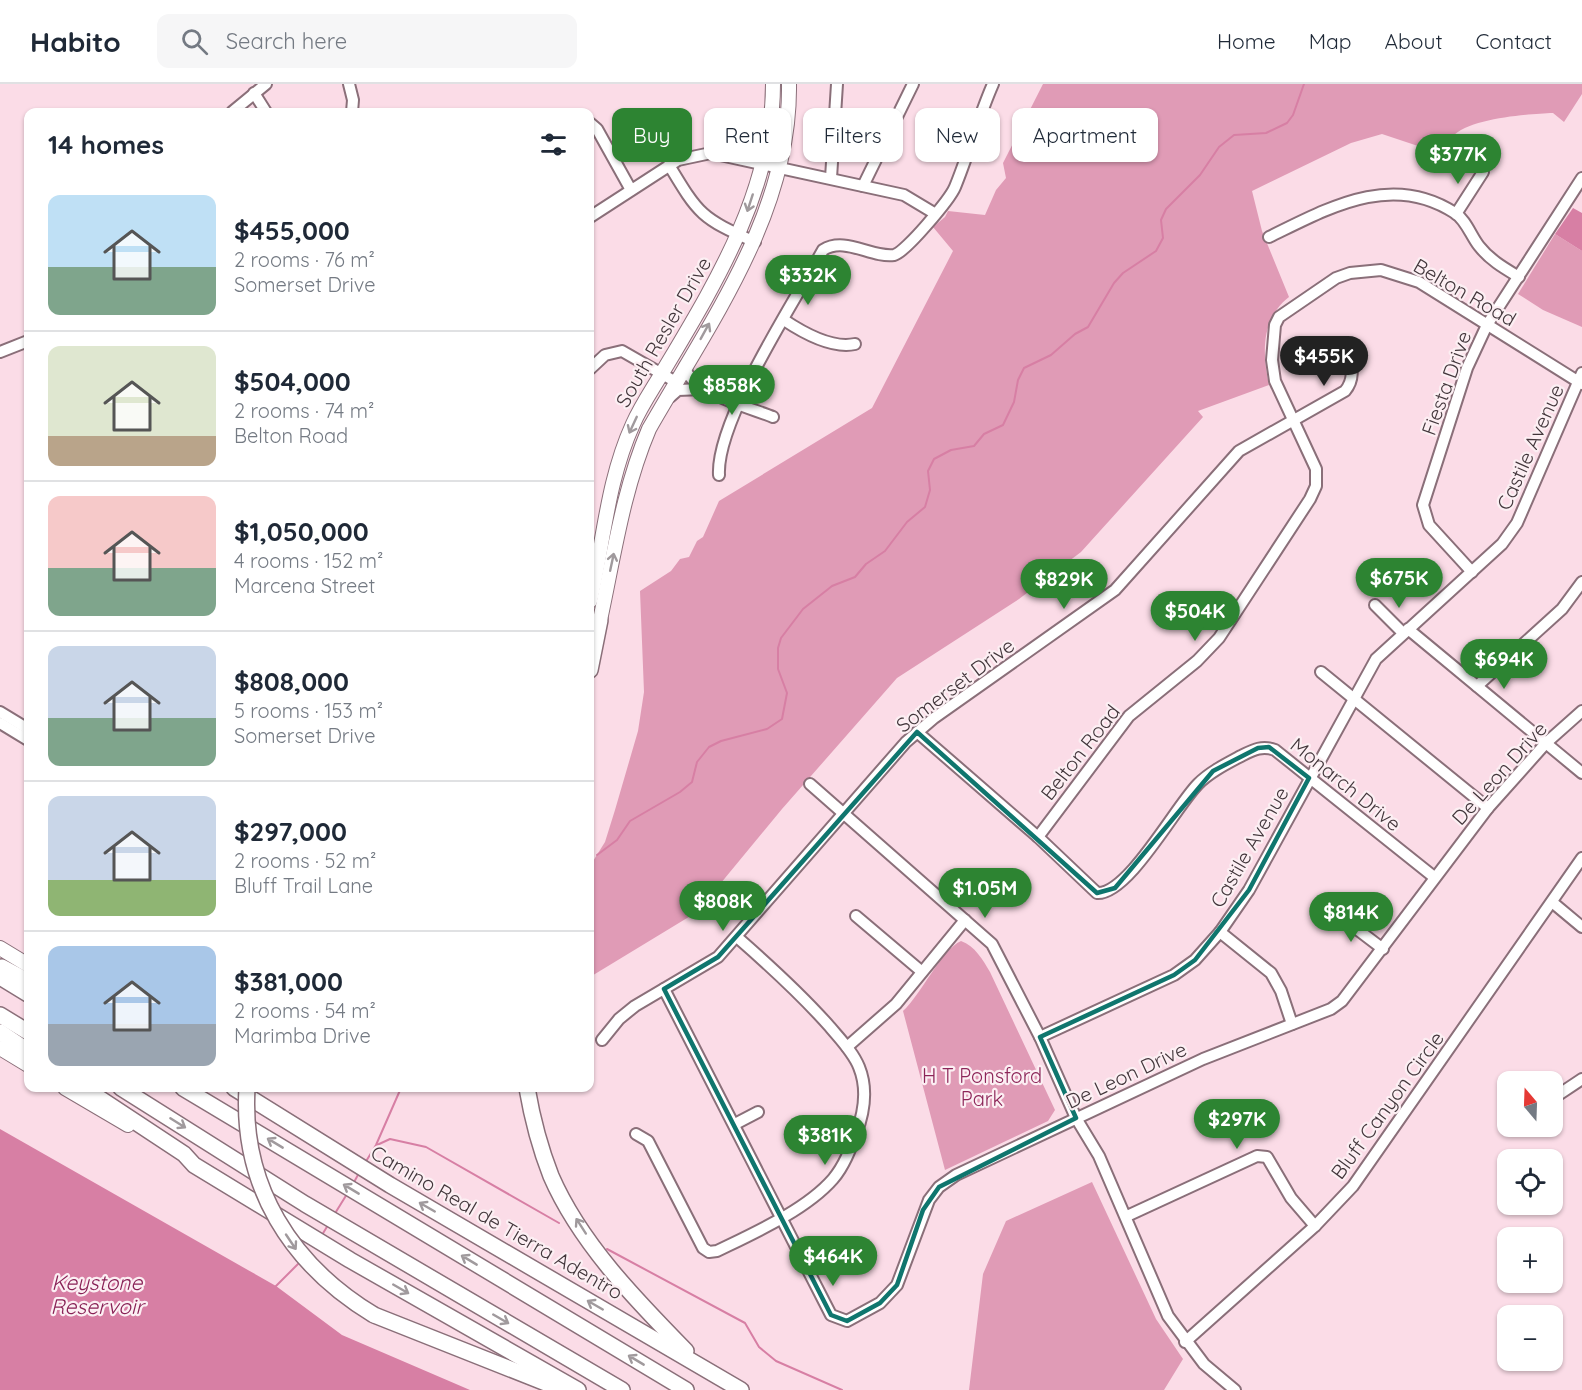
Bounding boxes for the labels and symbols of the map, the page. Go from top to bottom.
pin: $377K [1416,134,1500,185]
one-way arrow [744,193,755,212]
street label: South Resler Drive [610,252,716,412]
street label: Belton Road [1409,253,1521,331]
pin: $332K [766,255,850,306]
one-way arrow [700,322,711,340]
street label: Fiesta Drive [1416,328,1476,438]
pin: $455K [1282,336,1366,387]
pin: $858K [690,365,774,416]
street label: Castile Avenue [1491,380,1569,514]
one-way arrow [626,415,638,433]
one-way arrow [607,553,618,573]
pin: $675K [1357,558,1441,609]
pin: $829K [1022,559,1106,610]
pin: $504K [1153,591,1237,642]
street label: Somerset Drive [891,632,1019,738]
pin: $694K [1462,639,1546,690]
street label: Belton Road [1035,699,1125,805]
street label: De Leon Drive [1446,716,1552,830]
street label: Monarch Drive [1286,732,1406,836]
street label: Castile Avenue [1204,782,1294,912]
pin: $1.05M [936,868,1034,919]
pin: $808K [681,881,765,932]
pin: $814K [1309,892,1393,943]
street label: Bluff Canyon Circle [1325,1026,1449,1184]
street label: De Leon Drive [1062,1036,1190,1114]
park label: H T Ponsford Park [922,1063,1042,1111]
north arrow [1497,1071,1563,1137]
pin: $297K [1195,1099,1279,1150]
pin: $381K [783,1115,867,1166]
one-way arrow [169,1118,186,1130]
one-way arrow [267,1137,284,1149]
street label: Camino Real de Tierra Adentro [366,1139,628,1305]
one-way arrow [343,1183,360,1195]
one-way arrow [419,1200,436,1212]
one-way arrow [574,1218,587,1235]
one-way arrow [285,1233,297,1249]
pin: $464K [791,1236,875,1287]
one-way arrow [461,1253,478,1265]
water label: Keystone Reservoir [51,1269,146,1319]
one-way arrow [392,1283,409,1295]
one-way arrow [587,1299,605,1310]
one-way arrow [492,1314,509,1326]
one-way arrow [628,1354,645,1366]

